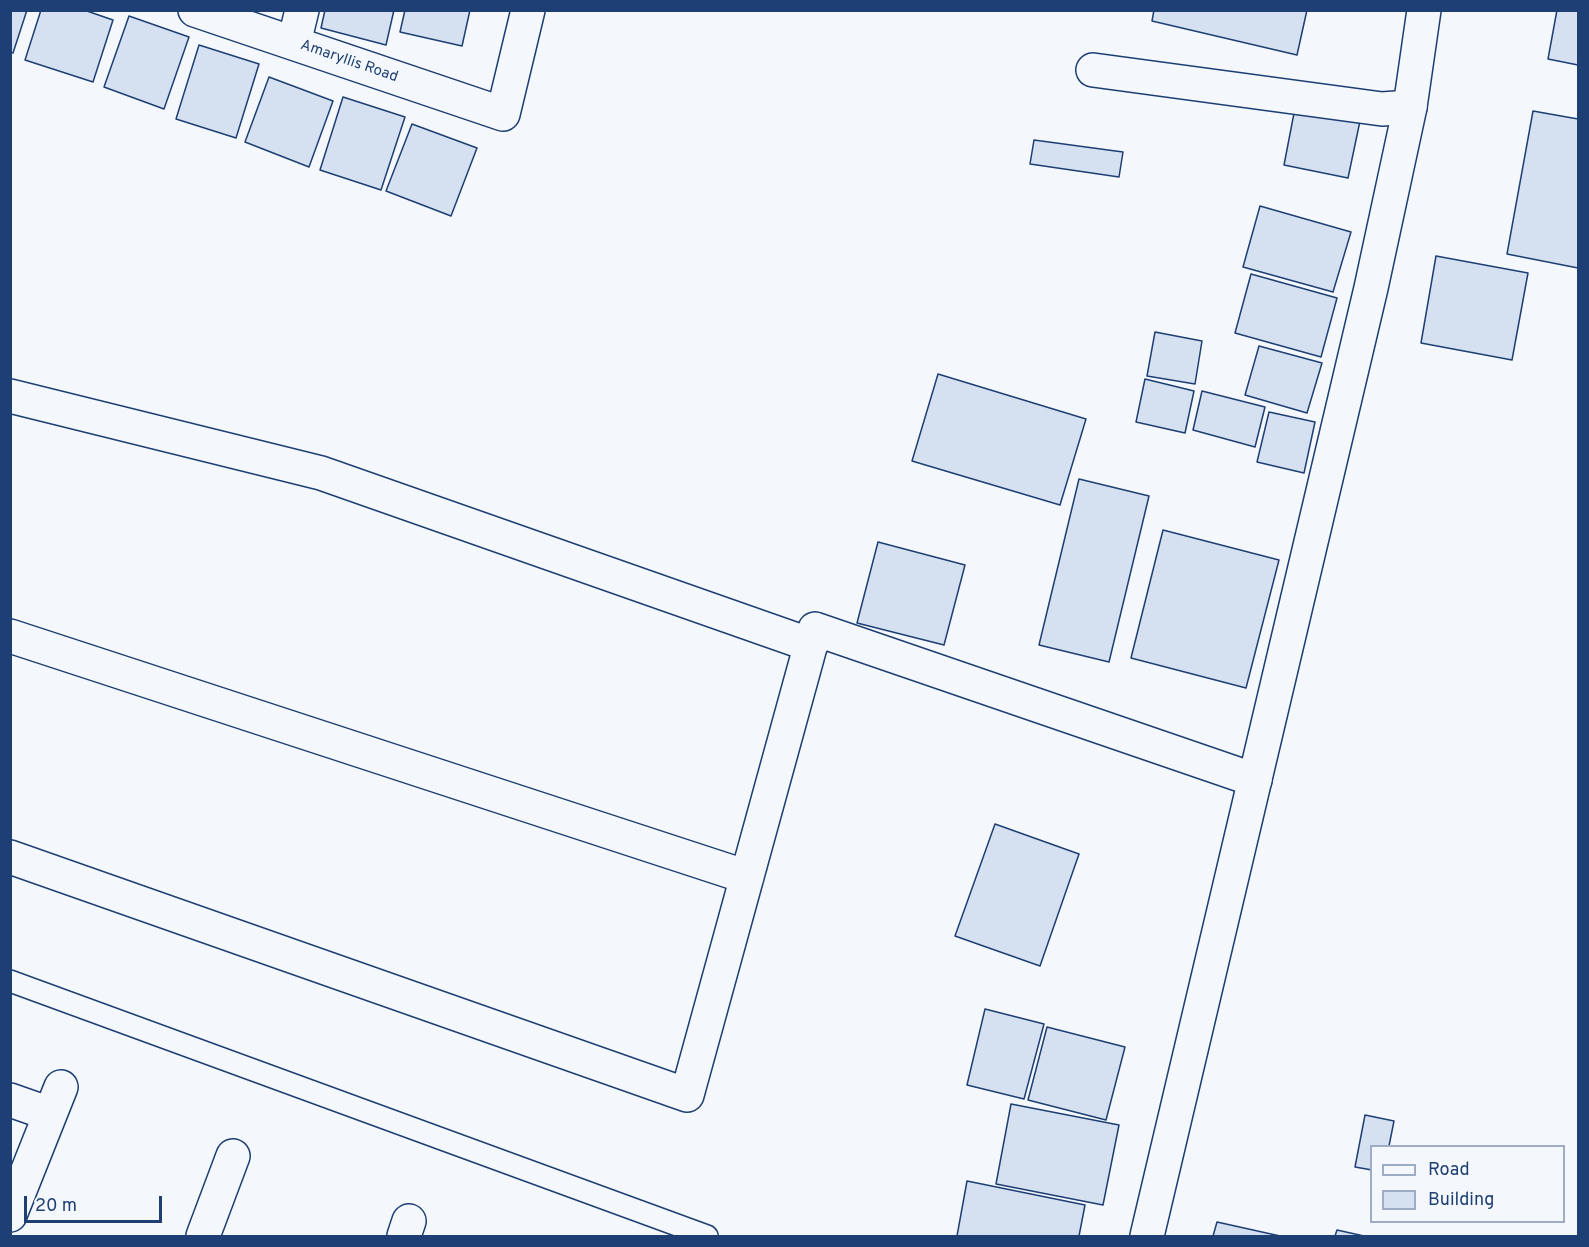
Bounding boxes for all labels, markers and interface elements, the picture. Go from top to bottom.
street label: Amaryllis Road [298,37,400,87]
legend [1370,1145,1565,1223]
text: Road [1428,1159,1470,1182]
scale bar [27,1184,165,1222]
text: Building [1428,1189,1494,1212]
text: 20 m [35,1195,77,1218]

